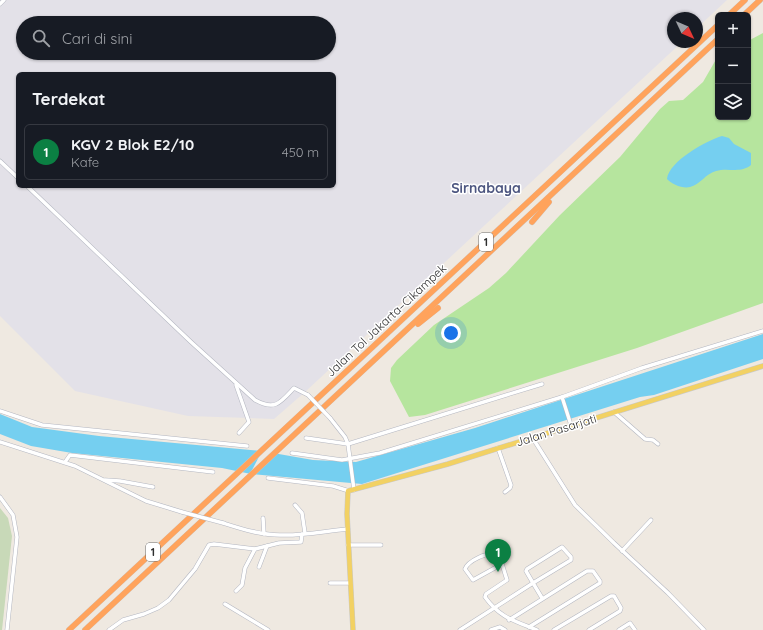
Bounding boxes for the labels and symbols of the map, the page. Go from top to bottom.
north arrow [667,12,703,48]
district label: Sirnabaya [451,179,521,197]
road number: 1 [479,233,493,251]
street label: Jalan Tol Jakarta–Cikampek [323,260,449,380]
your location [441,323,461,343]
street label: Jalan Pasarjati [514,411,598,449]
pin: 1 [485,539,511,572]
road number: 1 [146,543,160,561]

